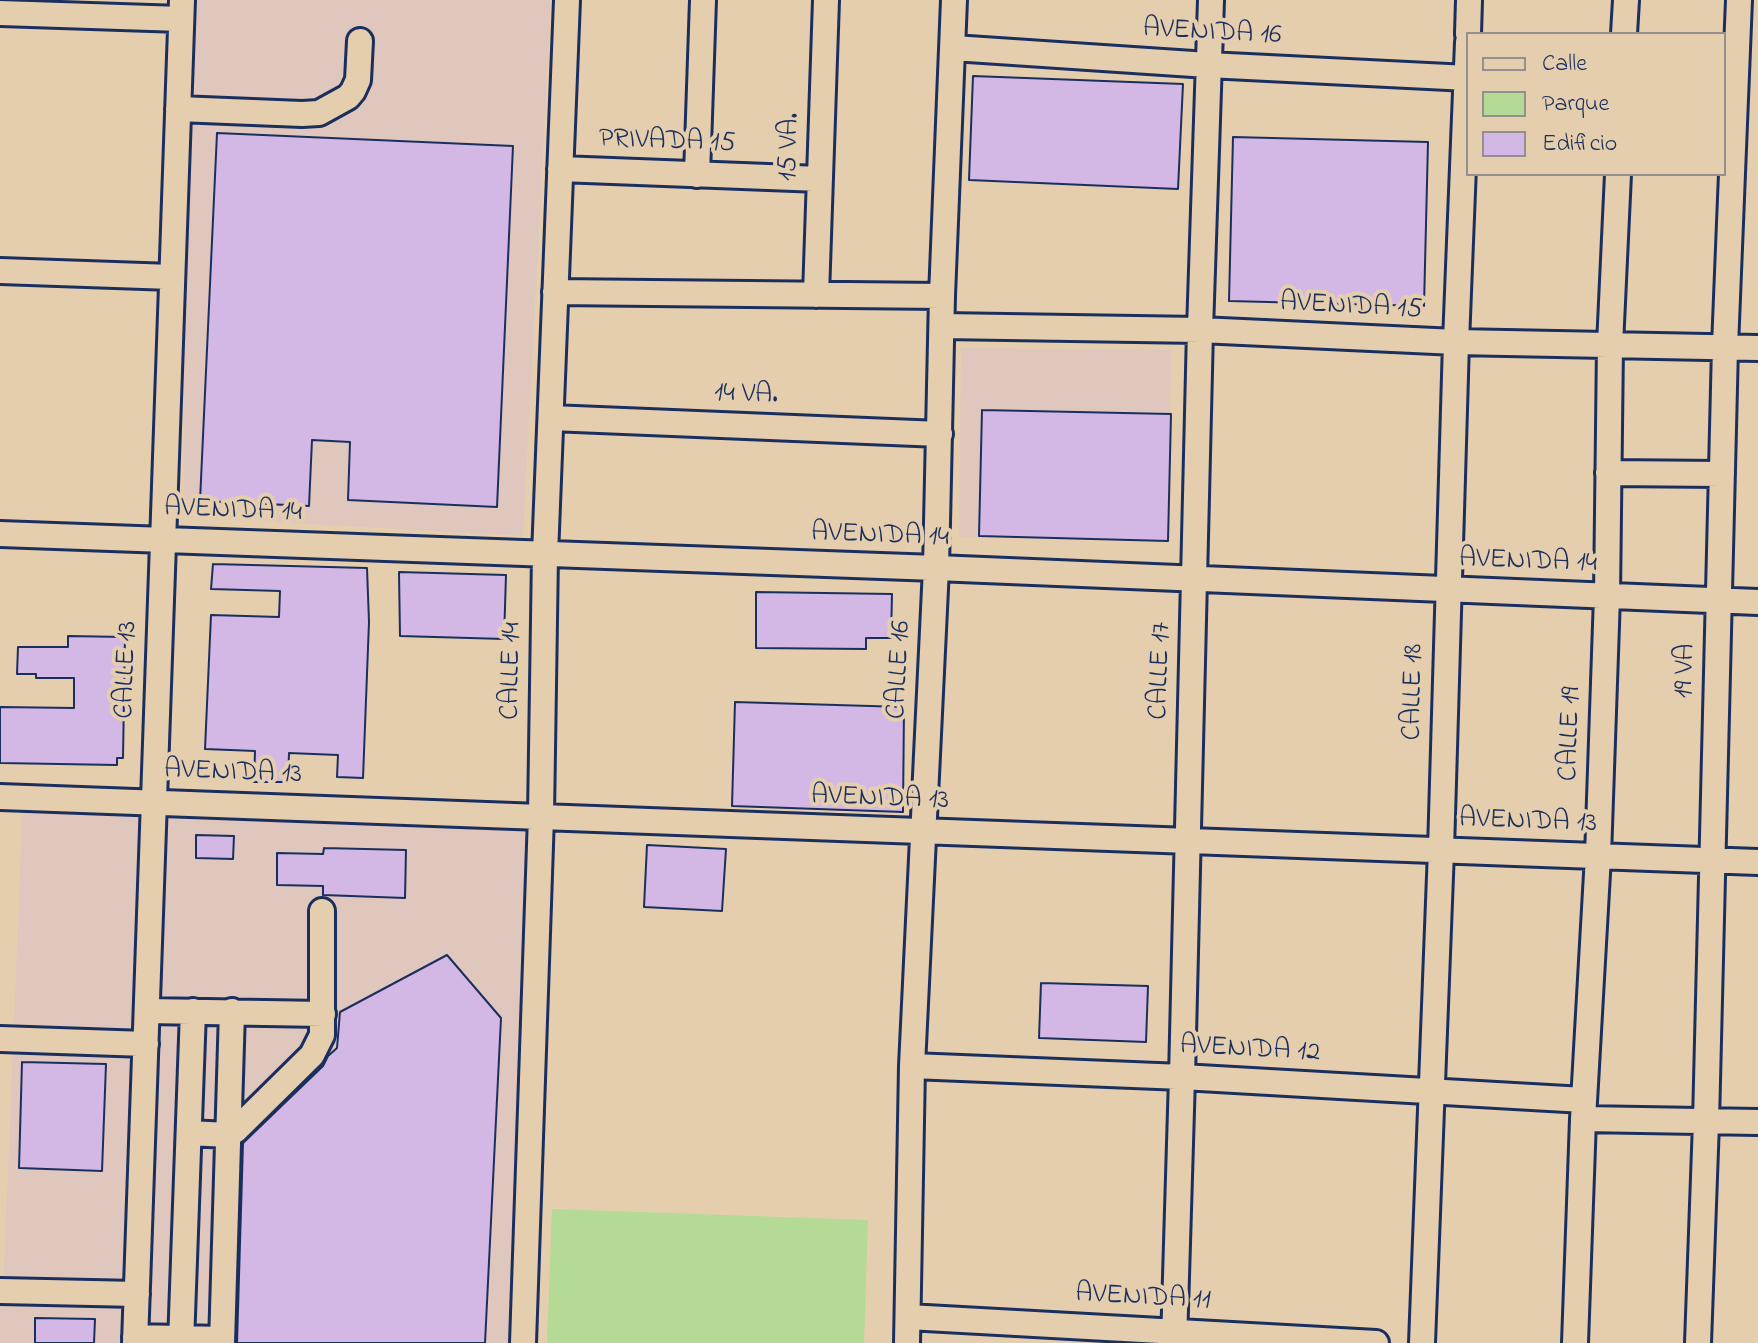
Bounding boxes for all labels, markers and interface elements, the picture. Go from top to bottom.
street label: AVENIDA 16 [1142,14,1282,54]
legend [1466,32,1726,176]
text: Calle [1542,47,1587,82]
text: Parque [1542,87,1609,122]
street label: 15 VA. [773,112,809,182]
street label: PRIVADA 15 [598,124,736,162]
text: Edificio [1542,127,1617,162]
street label: AVENIDA 15 [1279,287,1423,329]
street label: 14 VA. [714,378,778,414]
street label: AVENIDA 14 [163,493,303,531]
street label: AVENIDA 14 [810,518,950,556]
street label: AVENIDA 14 [1458,544,1598,582]
street label: CALLE 16 [882,620,920,720]
street label: CALLE 13 [110,621,146,719]
street label: CALLE 14 [495,622,531,720]
street label: CALLE 17 [1144,622,1180,720]
street label: CALLE 18 [1397,643,1433,741]
street label: 19 VA [1669,643,1705,699]
street label: CALLE 19 [1554,686,1590,782]
street label: AVENIDA 13 [163,755,303,793]
street label: AVENIDA 13 [810,781,950,819]
street label: AVENIDA 13 [1458,804,1598,842]
street label: AVENIDA 12 [1179,1031,1321,1071]
street label: AVENIDA 11 [1074,1279,1212,1319]

